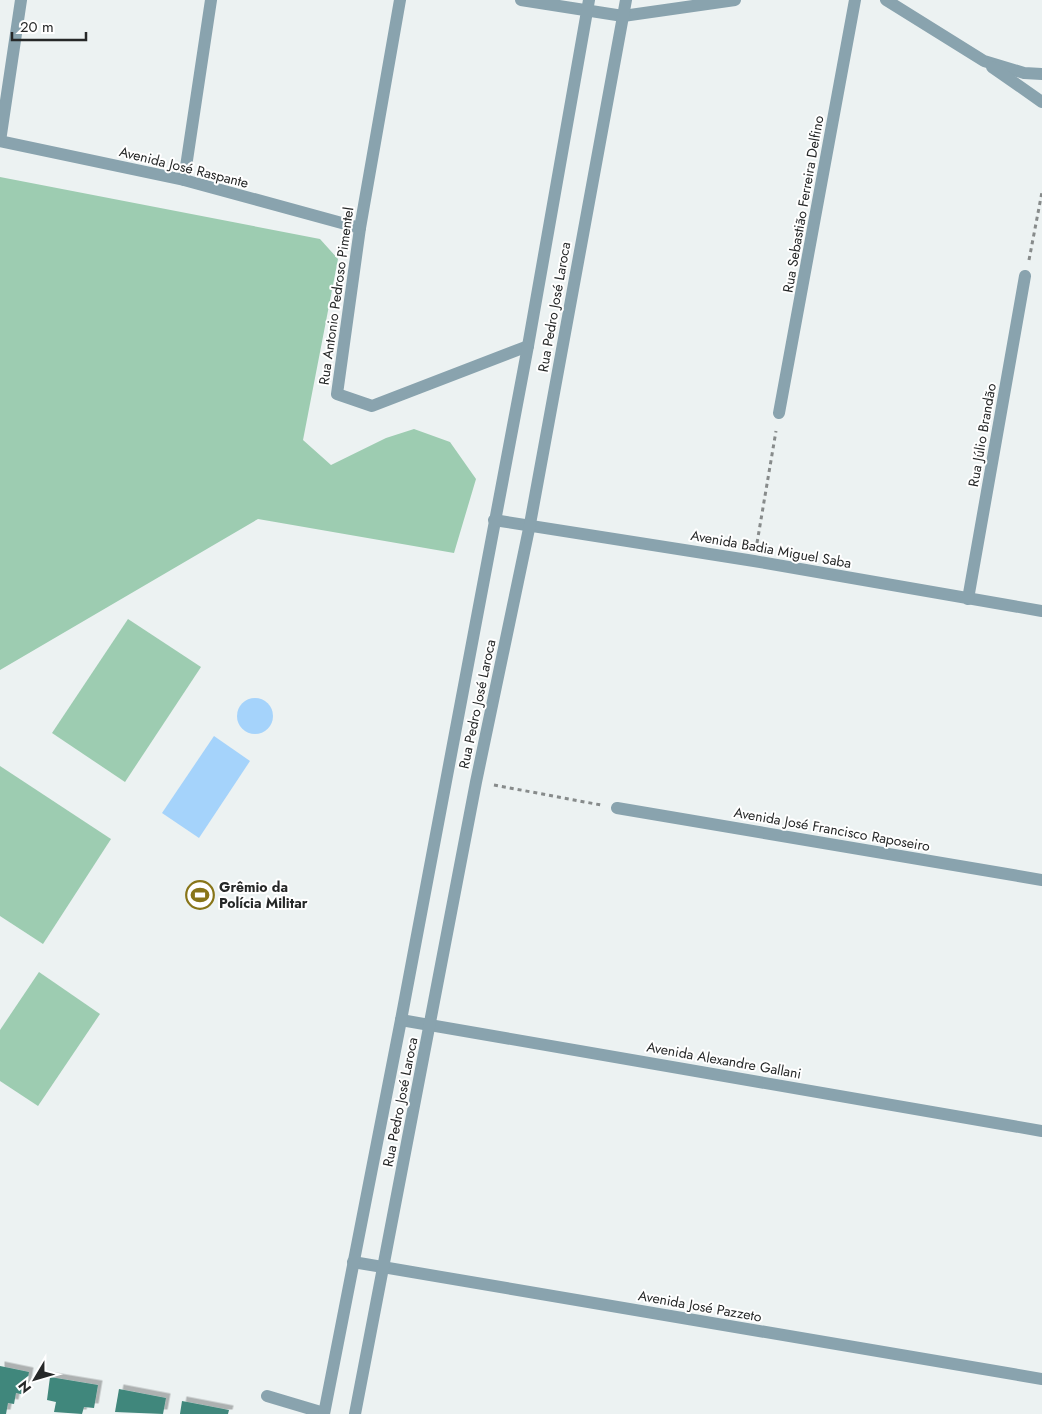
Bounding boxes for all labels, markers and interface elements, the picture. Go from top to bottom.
scale bar [12,10,86,42]
text: 20 m [20,16,54,38]
street label: Rua Sebastião Ferreira Delfino [778,114,828,294]
street label: Avenida José Raspante [117,141,251,193]
street label: Rua Antonio Pedroso Pimentel [314,206,358,386]
street label: Rua Pedro José Laroca [533,240,575,374]
street label: Rua Júlio Brandão [963,381,1001,488]
street label: Avenida Badia Miguel Saba [689,525,853,573]
street label: Rua Pedro José Laroca [454,637,500,771]
street label: Avenida José Francisco Raposeiro [732,802,932,856]
place label: Grêmio da Polícia Militar [219,877,308,913]
sports icon: Grêmio da Polícia Militar [185,880,215,910]
street label: Rua Pedro José Laroca [378,1035,422,1169]
street label: Avenida Alexandre Gallani [645,1037,803,1083]
street label: Avenida José Pazzeto [637,1285,764,1327]
north arrow [10,1354,60,1404]
text: N [13,1376,36,1398]

